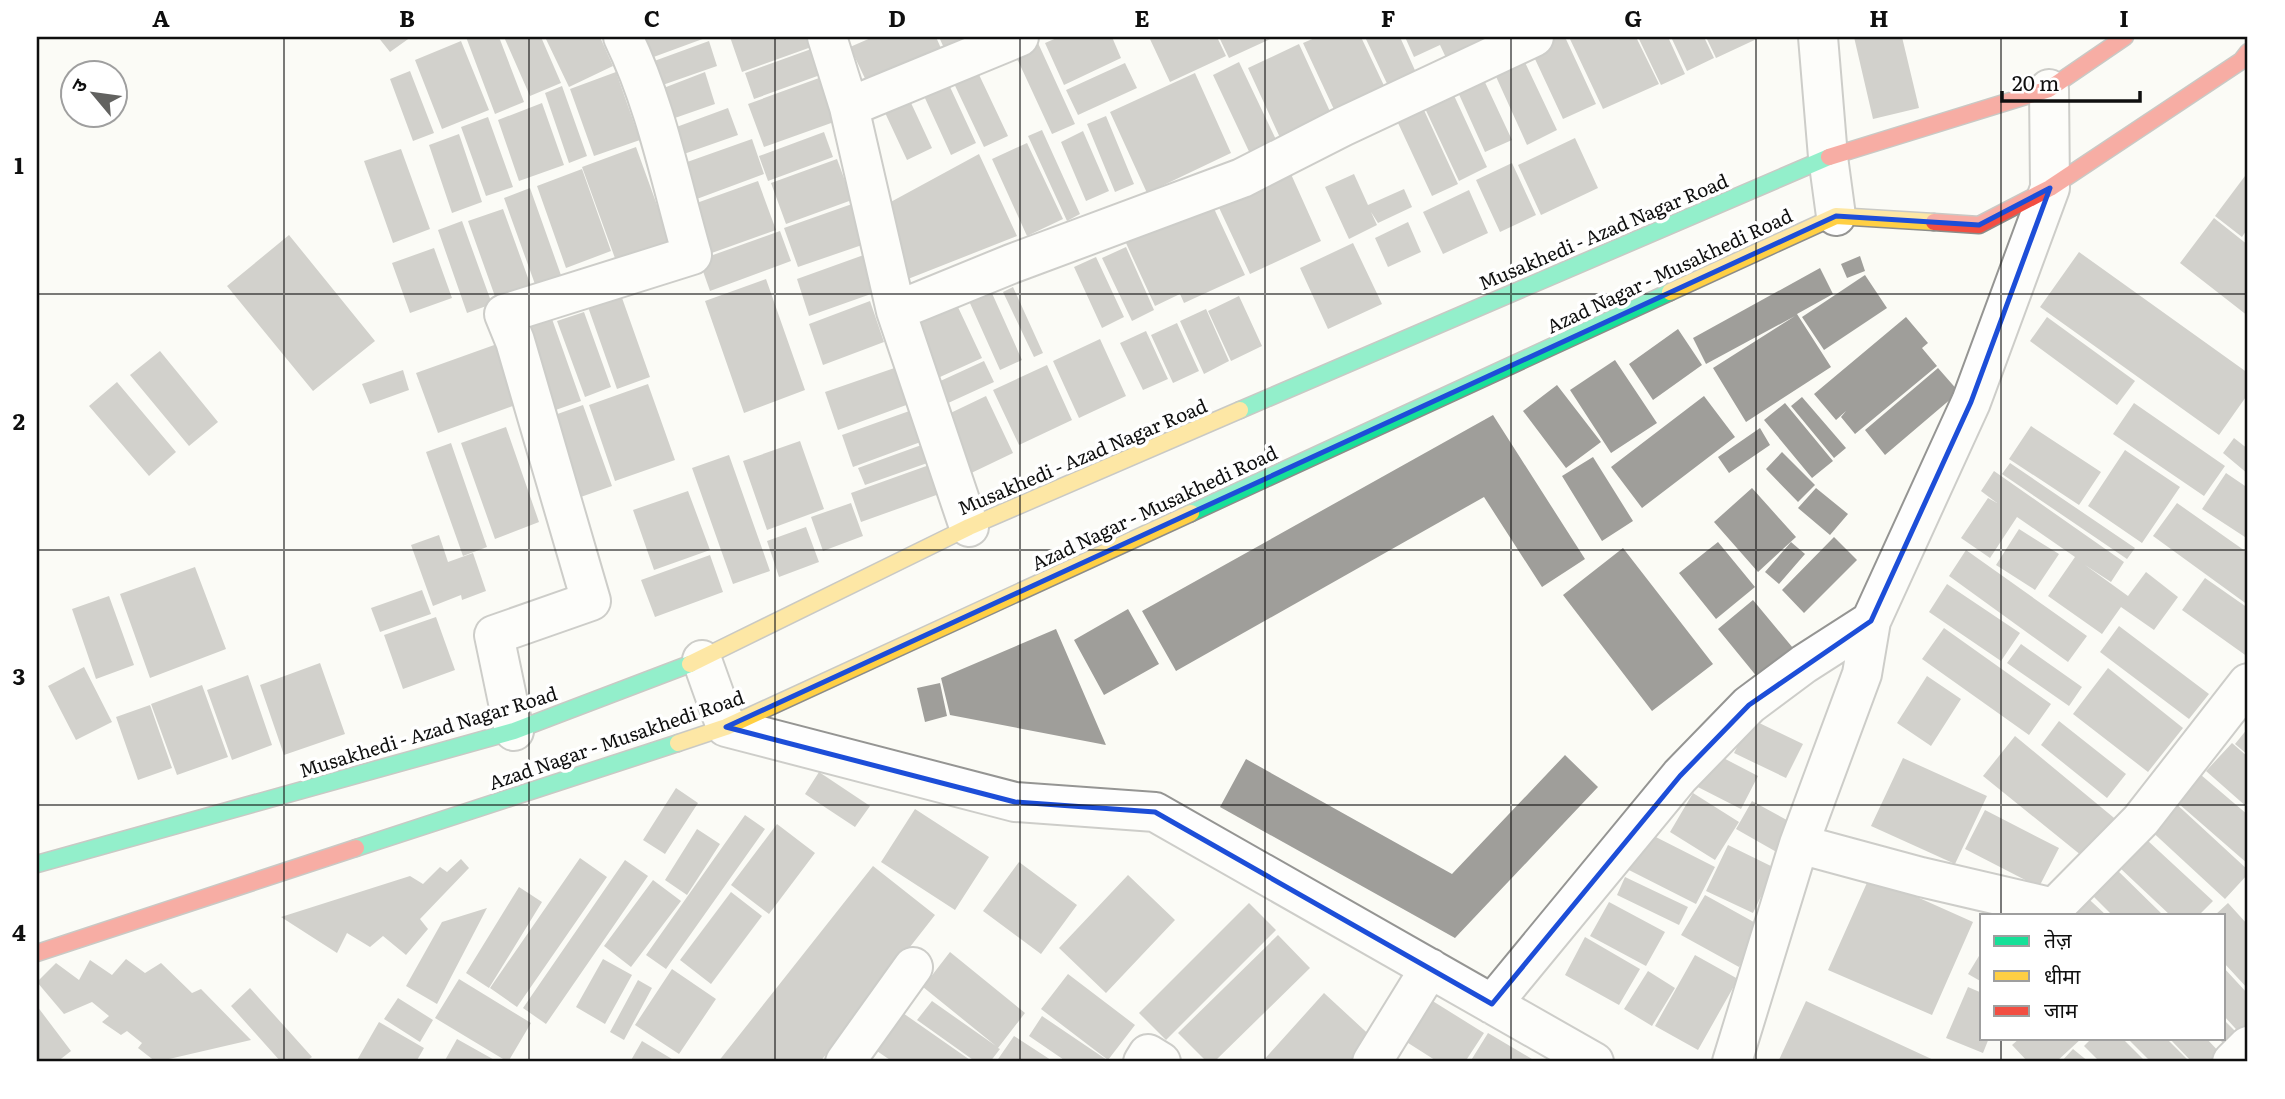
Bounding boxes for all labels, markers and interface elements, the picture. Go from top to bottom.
text: A [152,0,170,34]
text: B [399,0,415,34]
text: C [644,0,660,34]
text: D [888,0,906,34]
text: E [1134,0,1150,34]
text: F [1381,0,1396,34]
text: G [1624,0,1642,34]
text: H [1869,0,1889,34]
text: I [2119,0,2129,34]
north arrow [60,60,130,130]
scale bar [2002,60,2140,104]
text: 20 m [2012,66,2059,97]
text: उ [63,73,94,97]
text: 1 [14,147,24,181]
street label: Musakhedi - Azad Nagar Road [1474,166,1732,296]
street label: Azad Nagar - Musakhedi Road [1541,200,1797,339]
street label: Musakhedi - Azad Nagar Road [953,391,1211,521]
text: 2 [13,403,25,437]
street label: Azad Nagar - Musakhedi Road [1026,437,1282,576]
text: 3 [13,658,25,692]
street label: Musakhedi - Azad Nagar Road [296,678,561,784]
street label: Azad Nagar - Musakhedi Road [485,682,748,796]
text: 4 [12,914,26,948]
legend [1980,914,2226,1040]
text: तेज़ [2044,923,2072,954]
text: धीमा [2044,959,2081,990]
text: जाम [2044,993,2078,1024]

